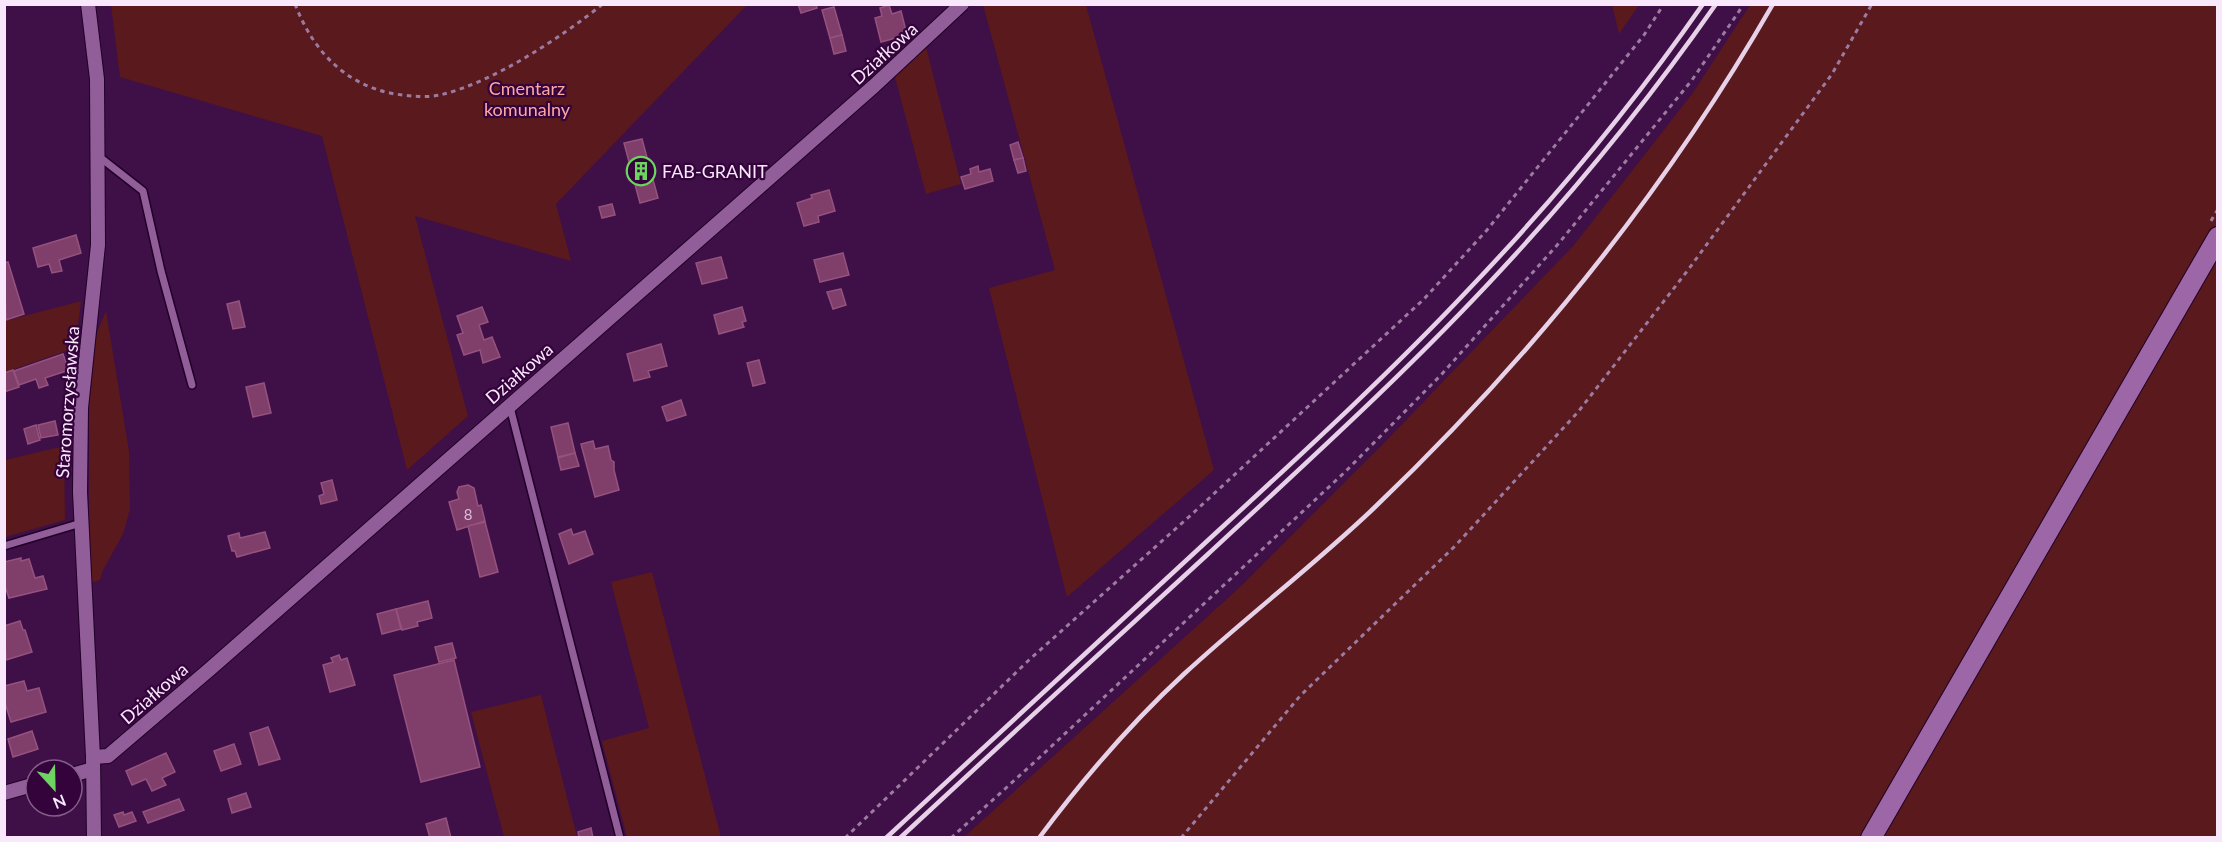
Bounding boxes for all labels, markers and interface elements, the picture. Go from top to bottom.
street label: Działkowa [846,17,922,89]
park label: Cmentarz komunalny [484,77,571,120]
building icon: FAB-GRANIT [625,155,657,187]
place label: FAB-GRANIT [662,160,768,182]
street label: Staromorzysławska [51,325,83,479]
street label: Działkowa [481,338,557,408]
house number: 8 [464,505,472,523]
street label: Działkowa [116,658,192,728]
north arrow [24,758,84,818]
text: N [51,791,69,813]

